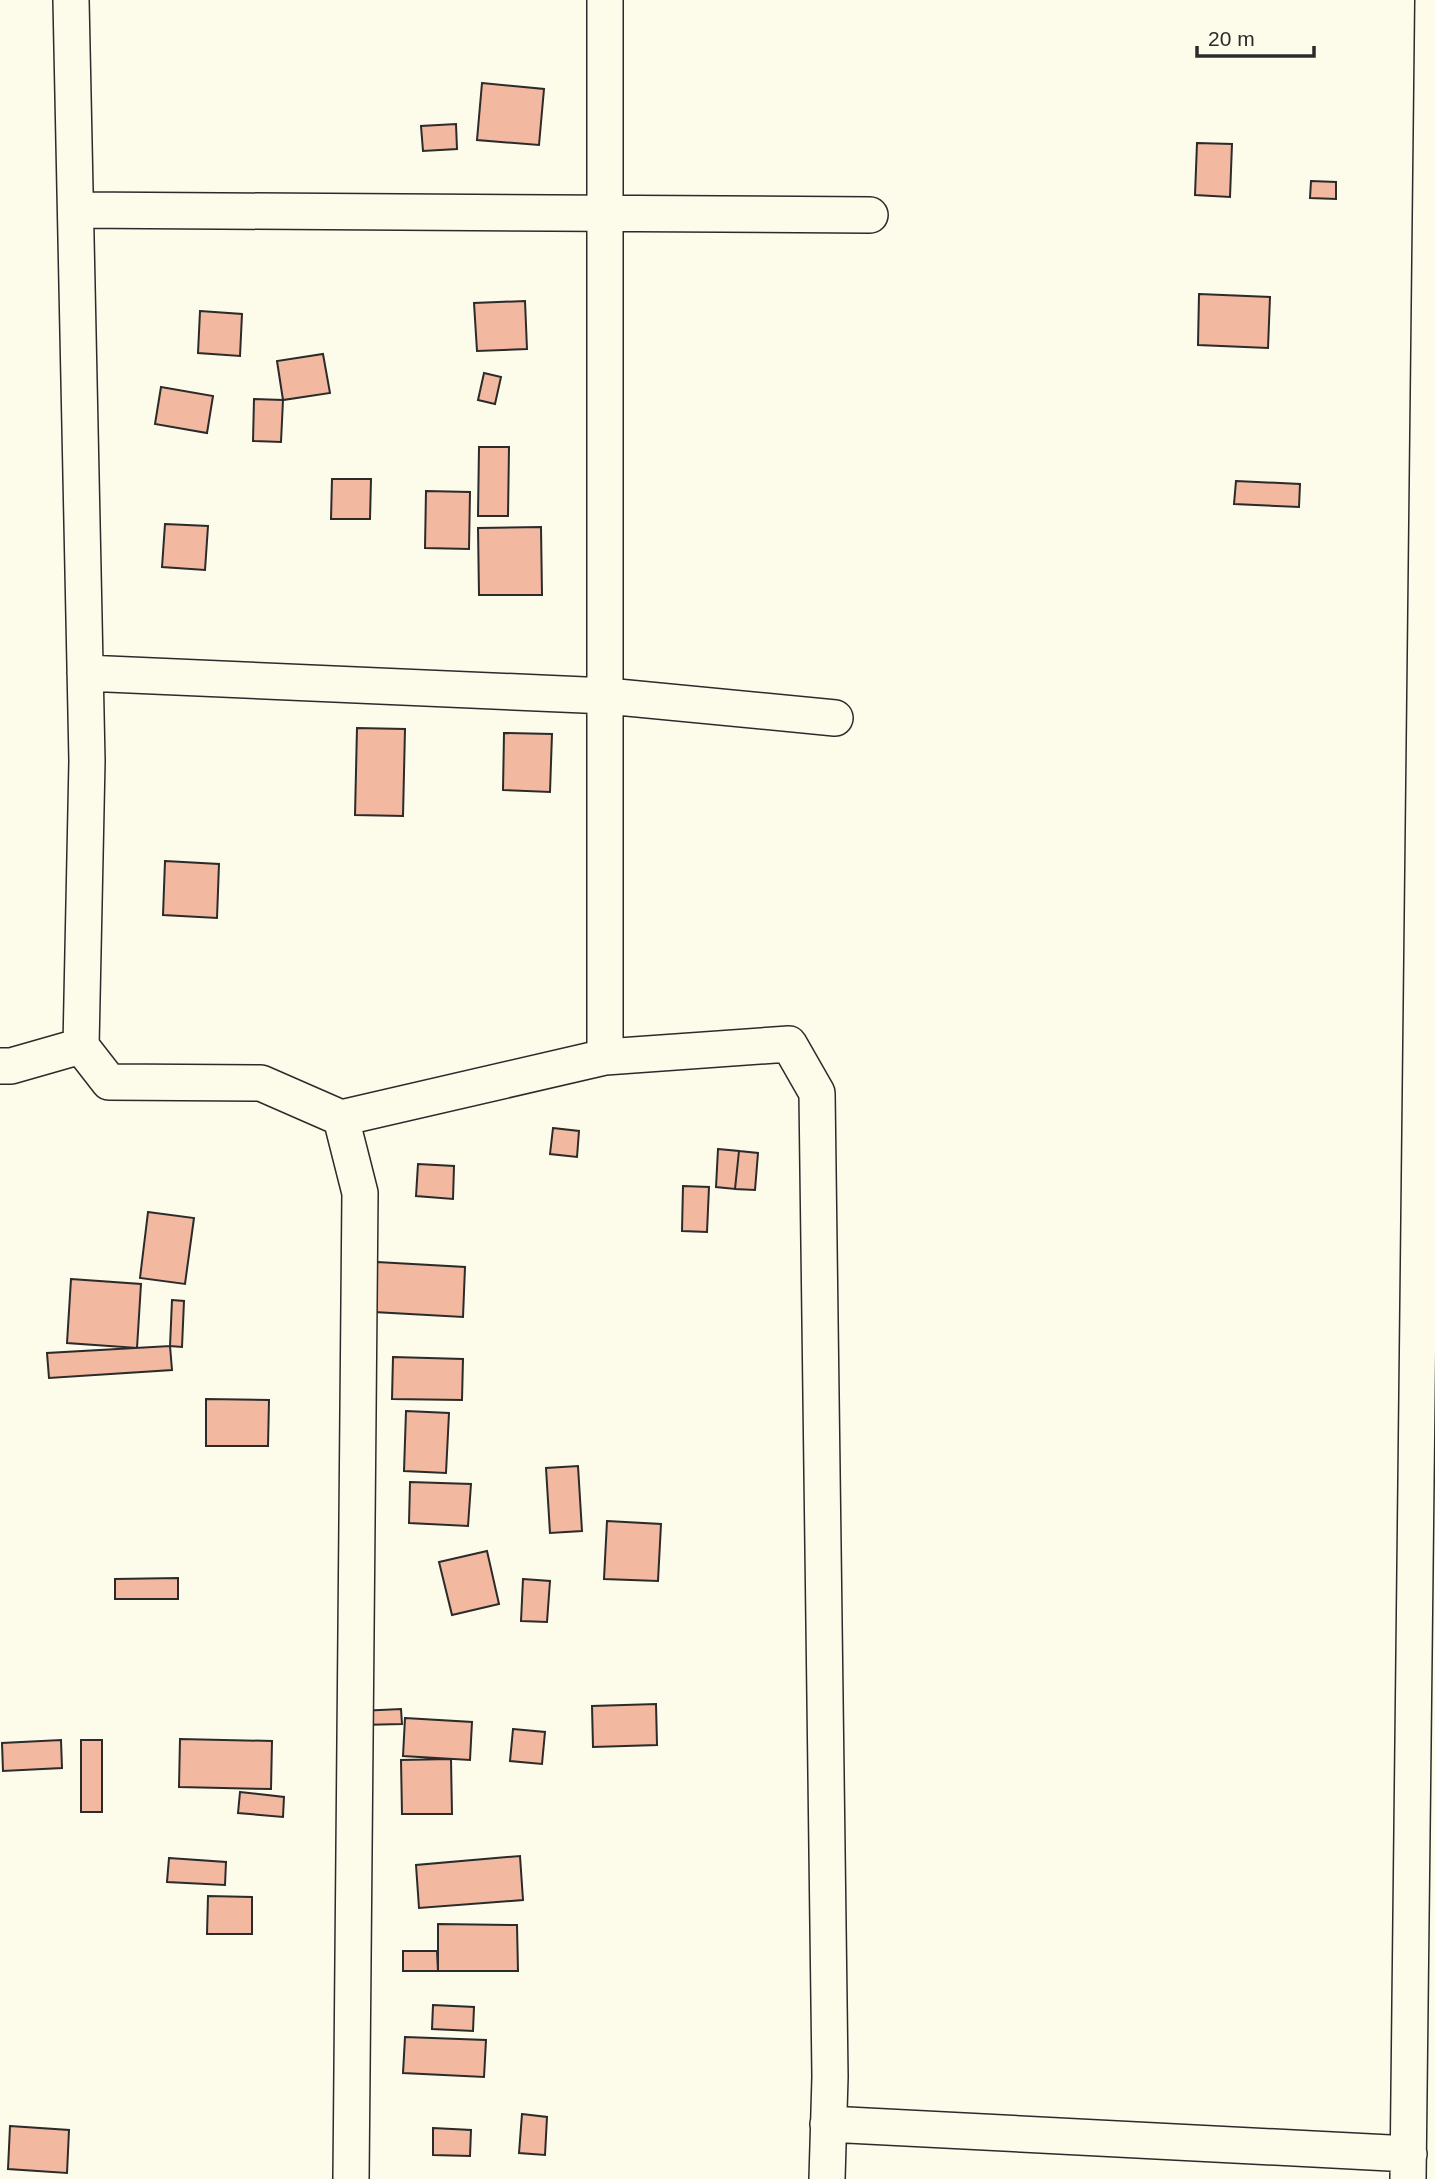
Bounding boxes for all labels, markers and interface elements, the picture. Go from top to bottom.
scale bar [1197,14,1314,58]
text: 20 m [1208,27,1255,50]

